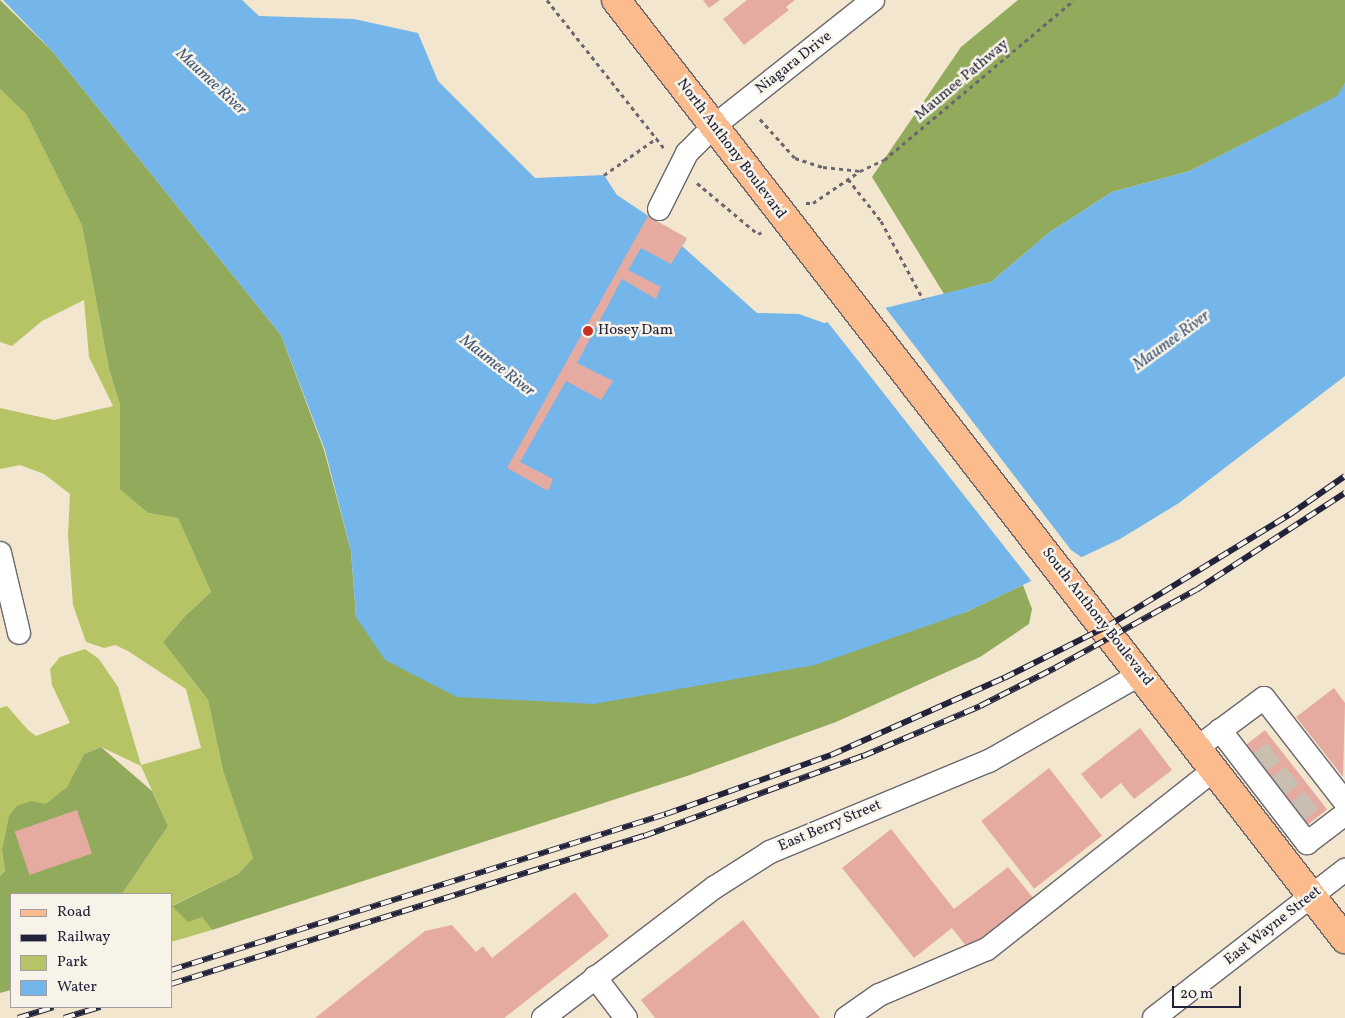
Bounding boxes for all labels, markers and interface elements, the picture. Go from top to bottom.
street label: Niagara Drive [752,28,836,98]
street label: Maumee Pathway [912,36,1012,124]
water label: Maumee River [172,44,250,120]
street label: North Anthony Boulevard [672,75,790,223]
water label: Maumee River [1130,307,1214,375]
place label: Hosey Dam [598,322,673,340]
marker: Hosey Dam [582,325,594,337]
water label: Maumee River [456,331,538,401]
street label: South Anthony Boulevard [1037,544,1157,690]
street label: East Berry Street [776,796,884,856]
street label: East Wayne Street [1221,882,1325,970]
legend [10,893,172,1008]
text: Road [57,902,91,923]
text: Railway [57,927,110,948]
text: Park [57,952,88,973]
scale bar [1175,976,1244,1008]
text: Water [57,977,97,998]
text: 20 m [1180,984,1213,1005]

